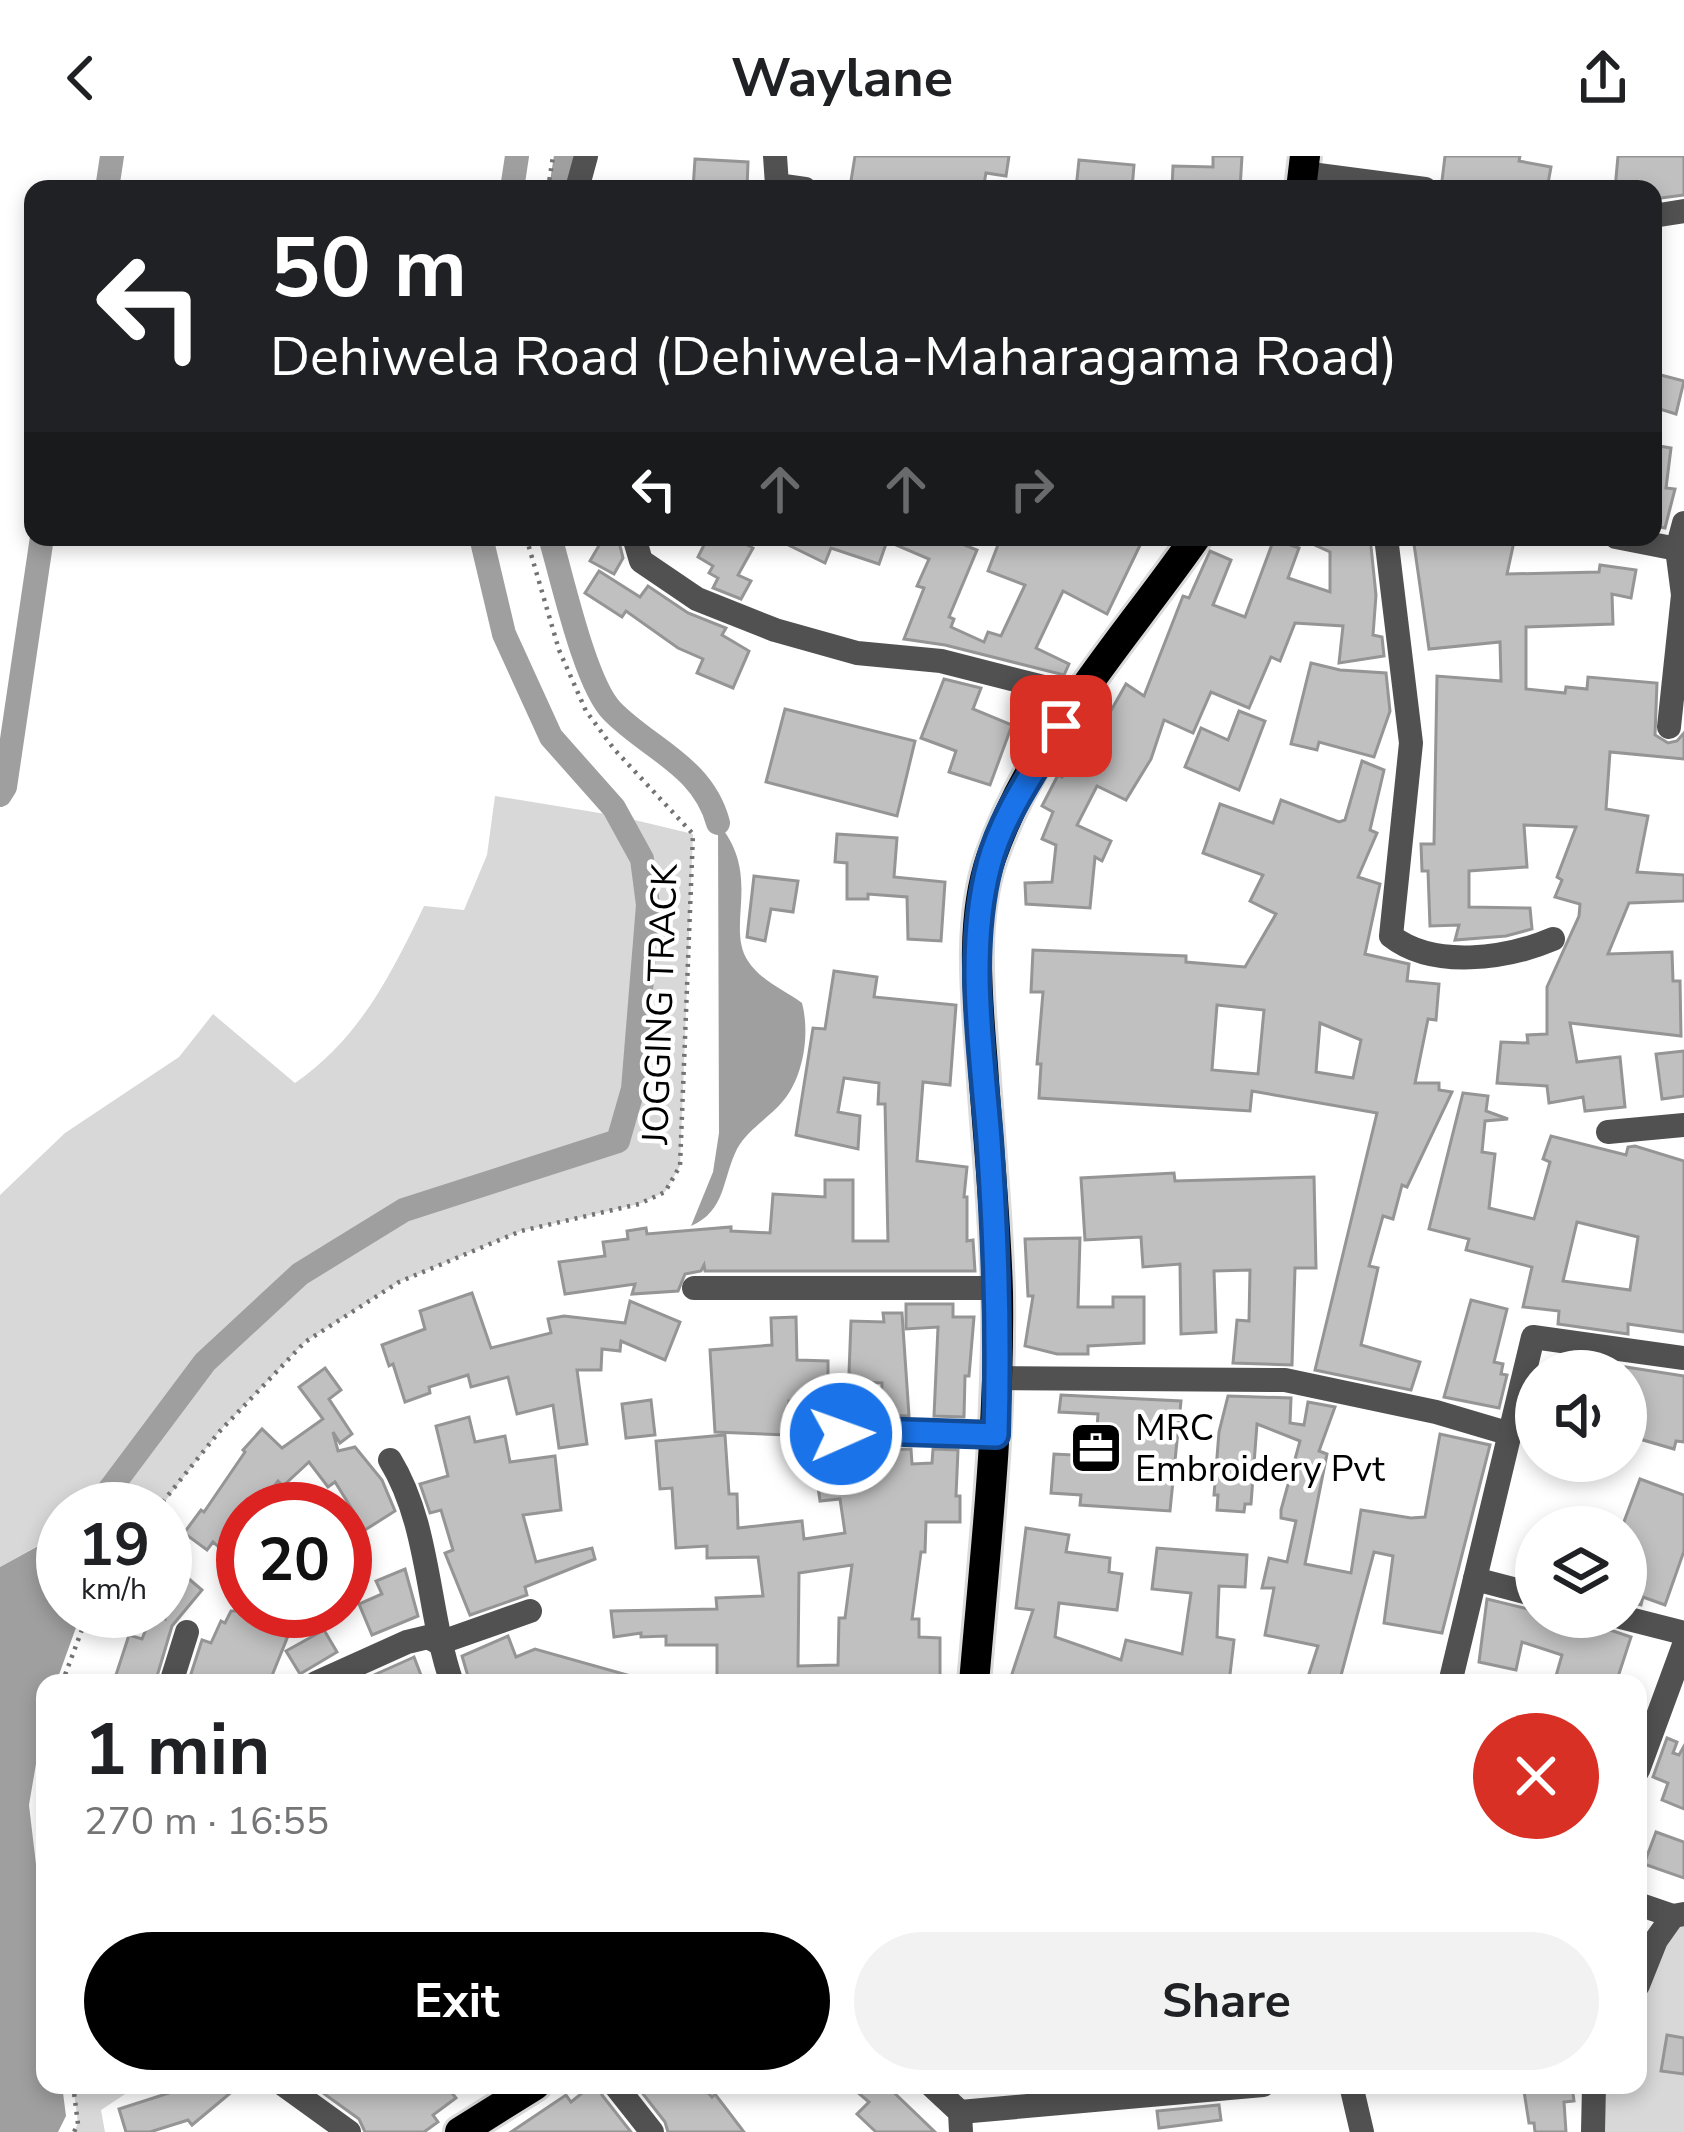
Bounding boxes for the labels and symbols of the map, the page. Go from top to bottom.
pin [1010,675,1112,777]
street label: JOGGING TRACK [631,861,690,1146]
position arrow [778,1371,904,1497]
place label: MRC Embroidery Pvt [1135,1404,1385,1494]
office icon: MRC Embroidery Pvt [1068,1420,1124,1476]
speed limit sign: 20 [216,1482,372,1638]

